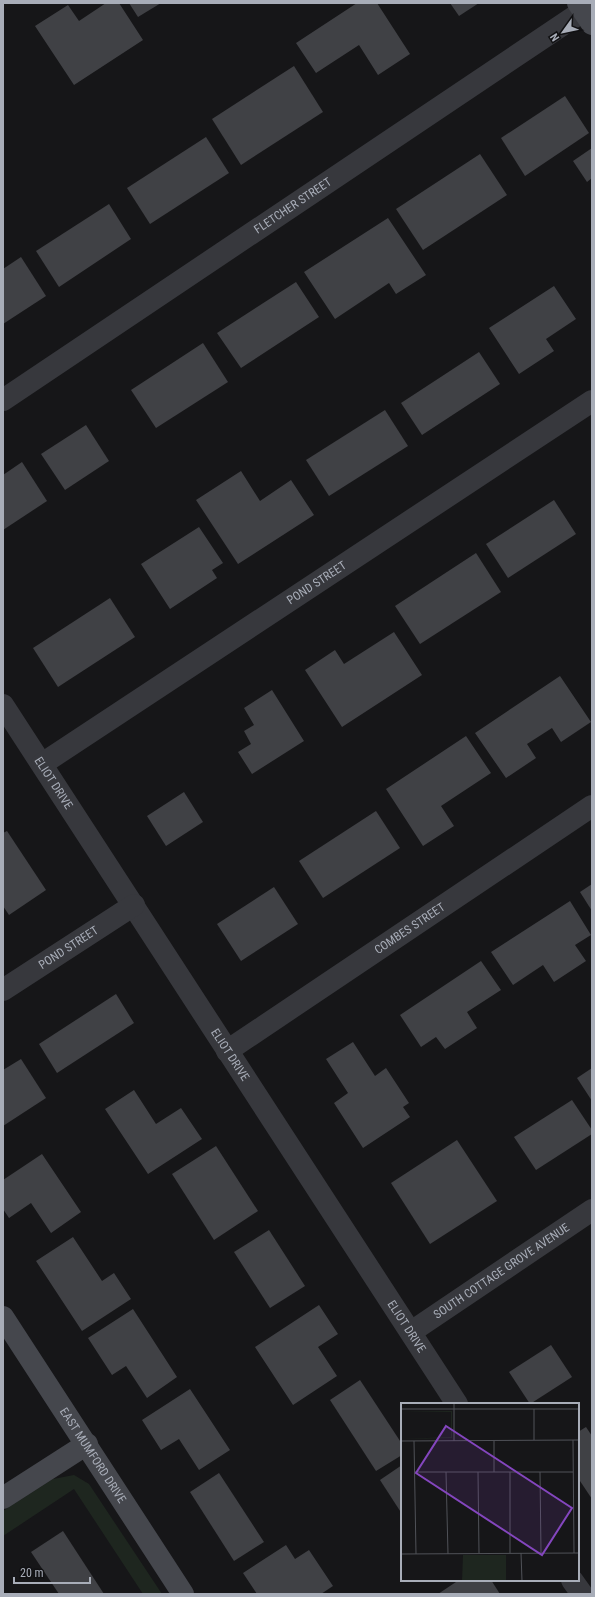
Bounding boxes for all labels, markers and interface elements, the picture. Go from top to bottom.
north arrow [543,12,583,52]
text: N [548,31,562,44]
street label: FLETCHER STREET [251,175,334,237]
street label: POND STREET [284,558,349,607]
street label: ELIOT DRIVE [32,754,76,812]
street label: COMBES STREET [372,900,448,957]
street label: POND STREET [36,923,101,972]
street label: ELIOT DRIVE [208,1026,252,1083]
street label: SOUTH COTTAGE GROVE AVENUE [431,1220,572,1322]
street label: ELIOT DRIVE [385,1298,429,1355]
inset map [401,1403,579,1581]
street label: EAST MUMFORD DRIVE [57,1405,129,1506]
scale bar [14,1559,90,1585]
text: 20 m [20,1566,44,1580]

